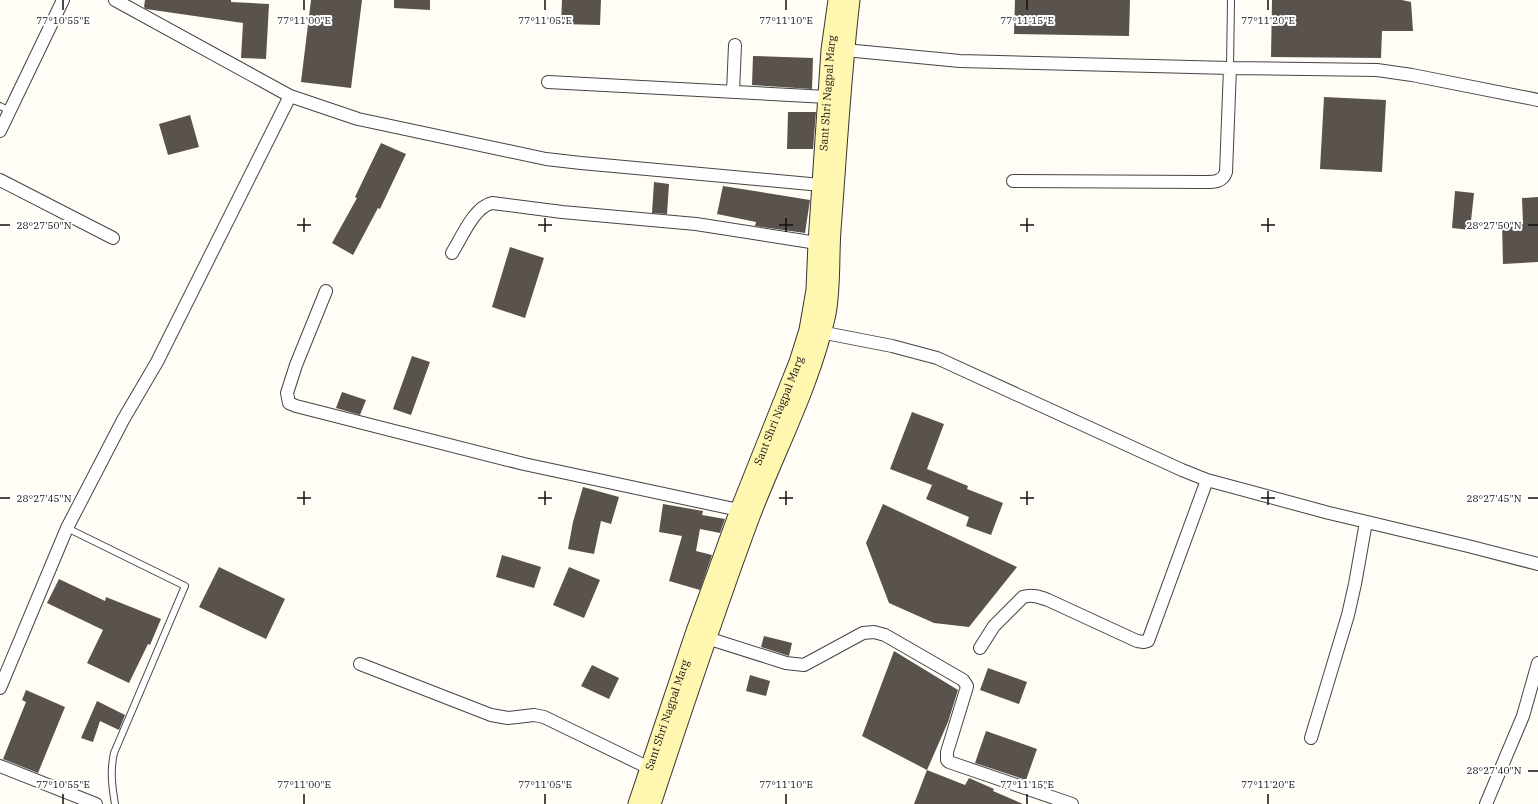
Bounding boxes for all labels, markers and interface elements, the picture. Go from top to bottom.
text: 77°10'55"E [36,14,90,27]
text: 77°11'00"E [277,14,331,27]
text: 77°11'05"E [518,14,572,27]
text: 77°11'10"E [759,14,813,27]
text: 77°11'15"E [1000,14,1054,27]
text: 77°11'20"E [1241,14,1295,27]
street label: Sant Shri Nagpal Marg [816,34,839,151]
text: 28°27'50"N [17,219,72,232]
text: 28°27'50"N [1467,219,1522,232]
street label: Sant Shri Nagpal Marg [751,355,806,467]
text: 28°27'45"N [17,492,72,505]
text: 28°27'45"N [1467,492,1522,505]
street label: Sant Shri Nagpal Marg [642,658,692,772]
text: 28°27'40"N [1467,764,1522,777]
text: 77°10'55"E [36,778,90,791]
text: 77°11'00"E [277,778,331,791]
text: 77°11'05"E [518,778,572,791]
text: 77°11'10"E [759,778,813,791]
text: 77°11'15"E [1000,778,1054,791]
text: 77°11'20"E [1241,778,1295,791]

